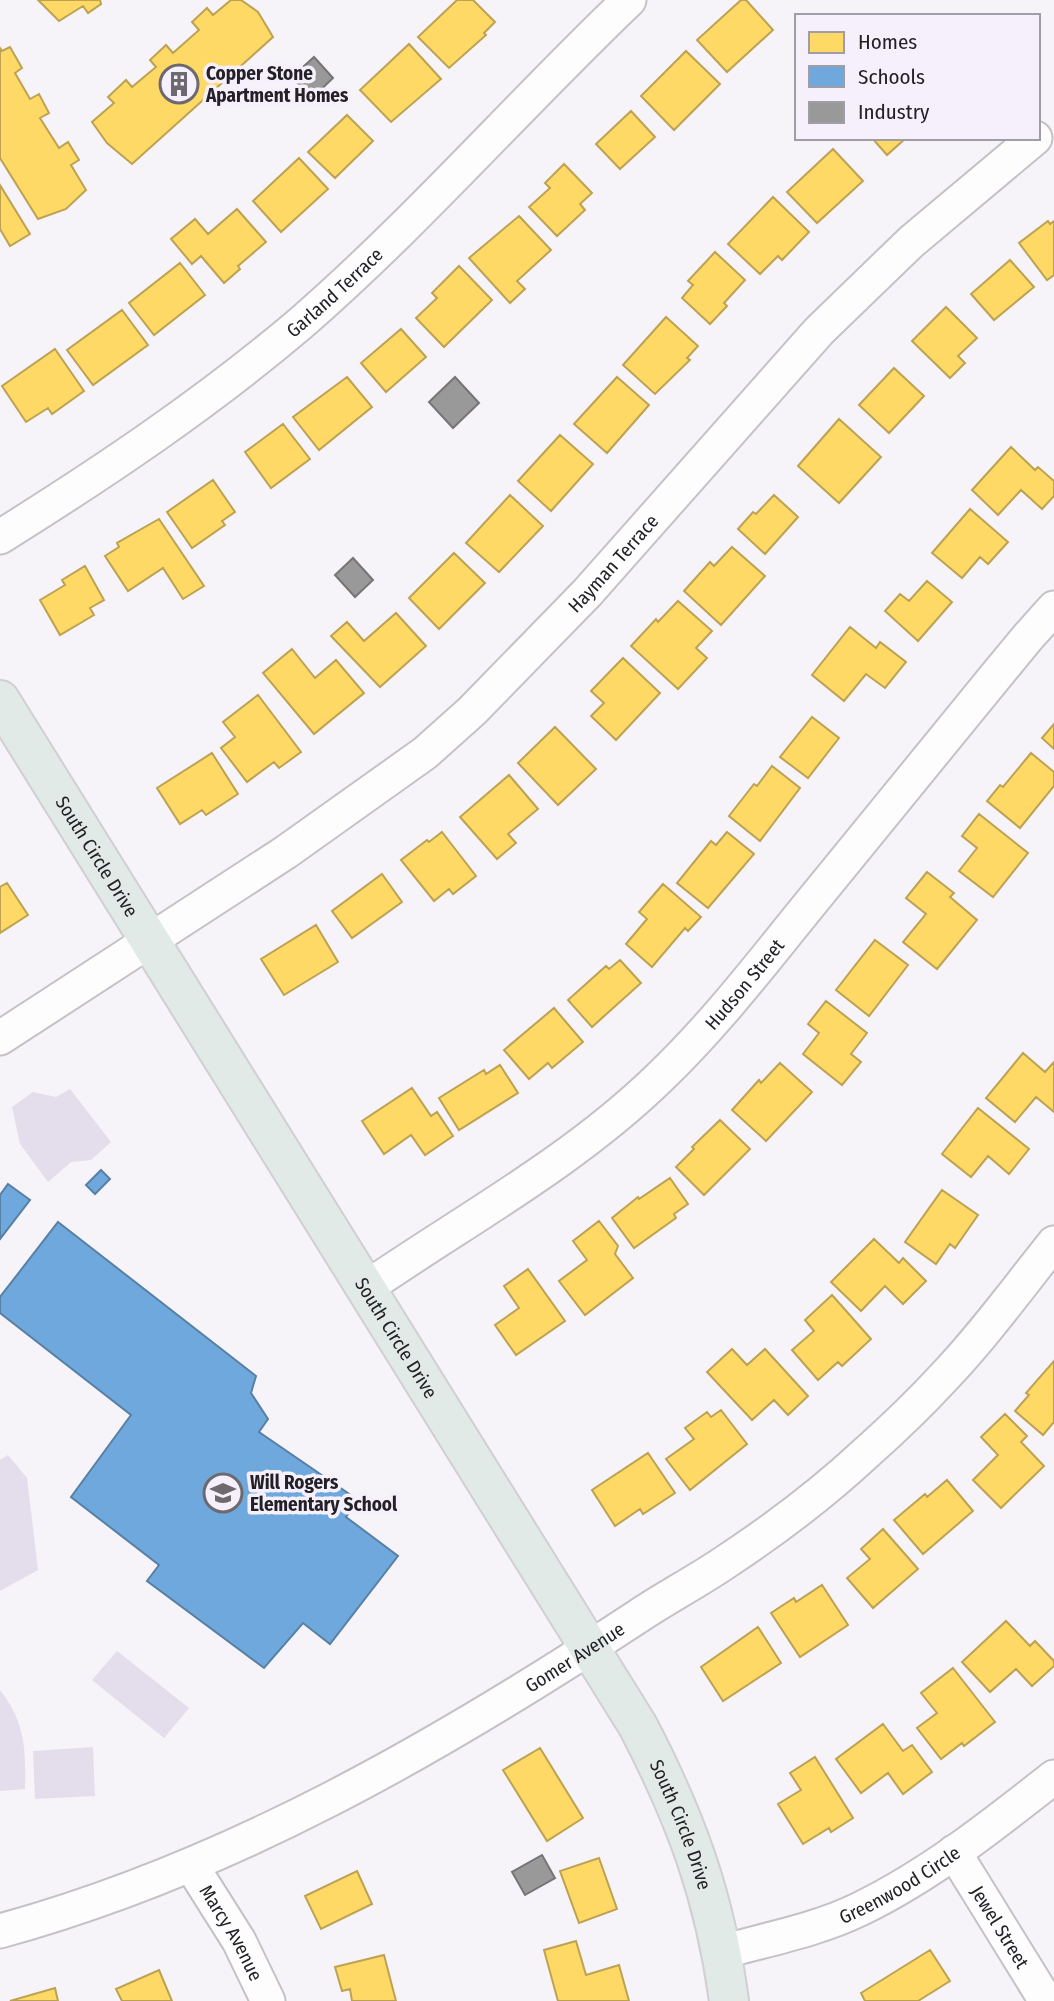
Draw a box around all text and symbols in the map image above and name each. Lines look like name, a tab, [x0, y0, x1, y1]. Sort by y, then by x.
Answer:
legend	[795, 14, 1040, 140]
text: Homes	[858, 29, 917, 55]
place label: Copper Stone Apartment Homes	[205, 62, 349, 107]
building icon: Copper Stone Apartment Homes	[158, 63, 200, 105]
text: Schools	[858, 64, 925, 90]
text: Industry	[858, 99, 930, 125]
street label: Garland Terrace	[282, 243, 387, 342]
street label: Hayman Terrace	[563, 510, 663, 617]
street label: South Circle Drive	[51, 792, 143, 921]
street label: Hudson Street	[700, 933, 789, 1034]
street label: South Circle Drive	[350, 1273, 443, 1402]
place label: Will Rogers Elementary School	[250, 1471, 398, 1516]
school or university icon: Will Rogers Elementary School	[202, 1472, 244, 1514]
street label: Gomer Avenue	[521, 1617, 629, 1697]
street label: South Circle Drive	[645, 1756, 717, 1892]
street label: Greenwood Circle	[836, 1841, 964, 1928]
street label: Marcy Avenue	[195, 1880, 268, 1984]
street label: Jewel Street	[966, 1881, 1035, 1973]

